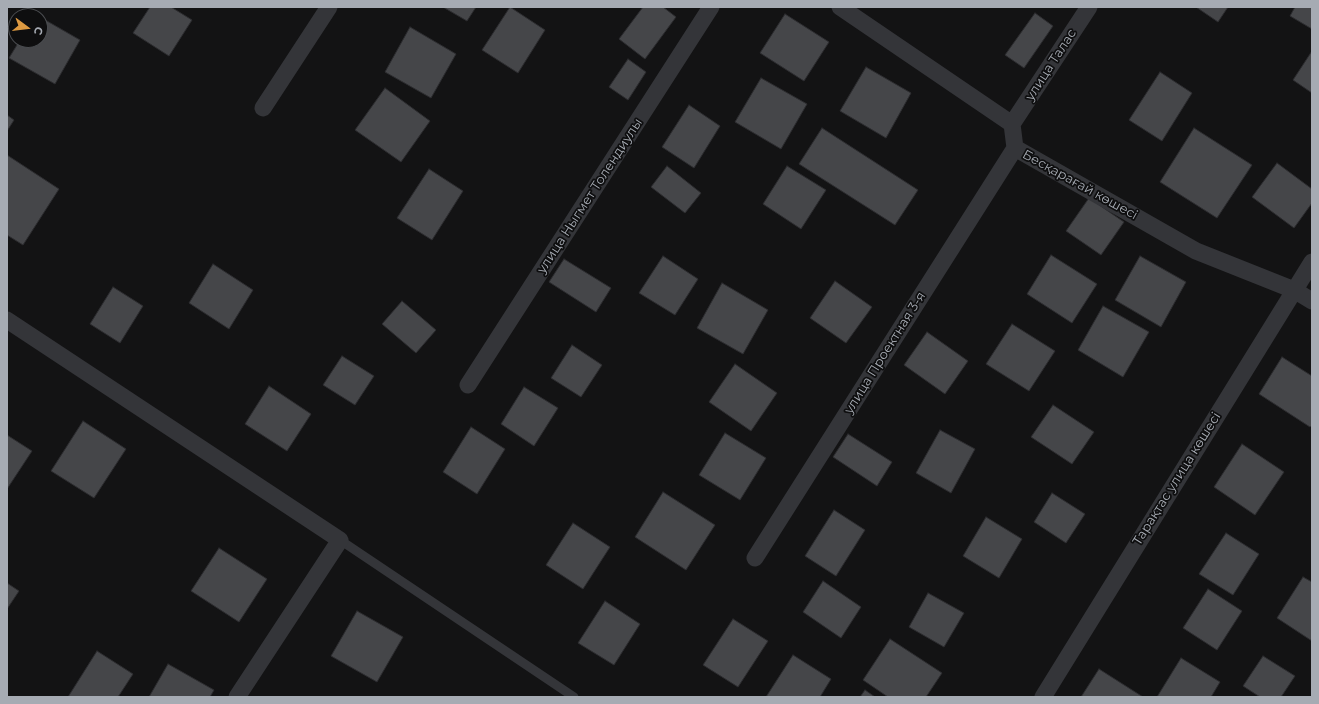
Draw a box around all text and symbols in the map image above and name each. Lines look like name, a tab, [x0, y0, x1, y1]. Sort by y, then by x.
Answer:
north arrow	[8, 8, 48, 48]
text: С	[31, 25, 46, 37]
street label: улица Талас	[1022, 26, 1080, 104]
street label: улица Ныгмет Толендиулы	[534, 116, 646, 276]
street label: Бесқарағай көшесі	[1020, 147, 1140, 223]
street label: улица Проектная 3-я	[841, 289, 929, 417]
street label: Тарақтас улица көшесі	[1130, 410, 1224, 548]

